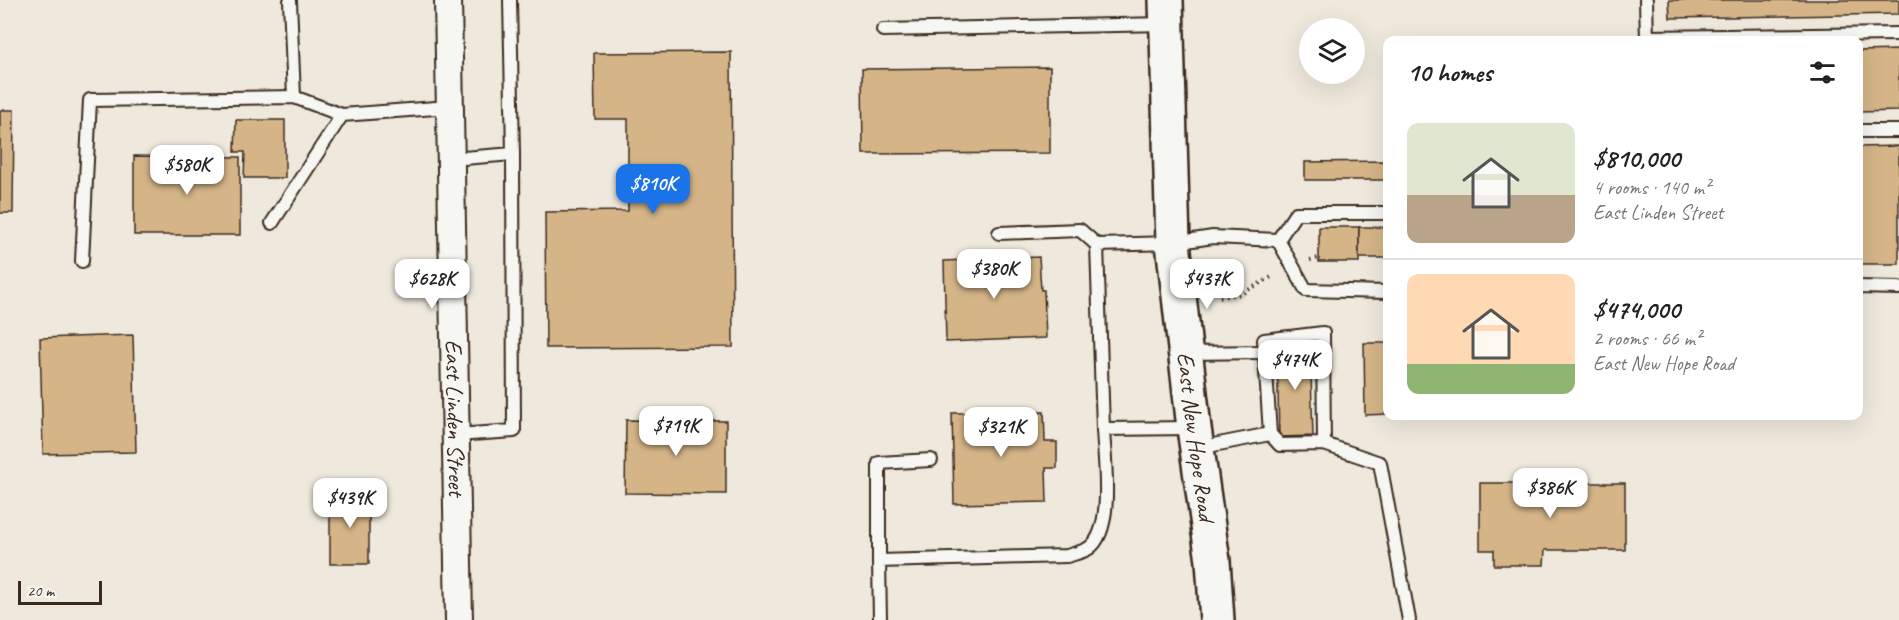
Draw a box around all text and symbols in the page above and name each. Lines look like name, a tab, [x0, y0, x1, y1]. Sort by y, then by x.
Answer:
map controls	[1299, 18, 1365, 84]
button: layers	[1299, 18, 1365, 84]
text: 10 homes	[1407, 56, 1492, 89]
icon: filters	[1806, 56, 1839, 89]
text: $810,000	[1593, 142, 1680, 175]
pin: $580K	[145, 145, 229, 196]
icon: home	[1455, 147, 1527, 219]
text: $580K	[164, 152, 210, 177]
pin: $810K	[611, 164, 695, 215]
text: $810K	[630, 171, 676, 196]
text: 4 rooms · 140 m²	[1593, 175, 1710, 200]
text: East Linden Street	[1593, 200, 1723, 225]
pin: $380K	[952, 249, 1036, 300]
text: $380K	[971, 256, 1017, 281]
pin: $628K	[390, 259, 474, 310]
pin: $437K	[1165, 259, 1249, 310]
text: $628K	[409, 266, 455, 291]
text: $437K	[1184, 266, 1230, 291]
text: $474,000	[1593, 293, 1680, 326]
icon: home	[1455, 298, 1527, 370]
text: 2 rooms · 66 m²	[1593, 326, 1701, 351]
street label: East Linden Street	[439, 339, 472, 498]
pin: $474K	[1253, 340, 1337, 391]
text: $474K	[1272, 347, 1318, 372]
street label: East New Hope Road	[1171, 351, 1223, 526]
text: East New Hope Road	[1593, 351, 1734, 376]
pin: $719K	[634, 406, 718, 457]
pin: $321K	[959, 407, 1043, 458]
text: $719K	[653, 413, 699, 438]
text: $321K	[978, 414, 1024, 439]
pin: $386K	[1508, 468, 1592, 519]
text: $386K	[1527, 475, 1573, 500]
pin: $439K	[308, 478, 392, 529]
text: $439K	[327, 485, 373, 510]
scale bar	[18, 578, 102, 606]
text: 20 m	[27, 581, 54, 601]

